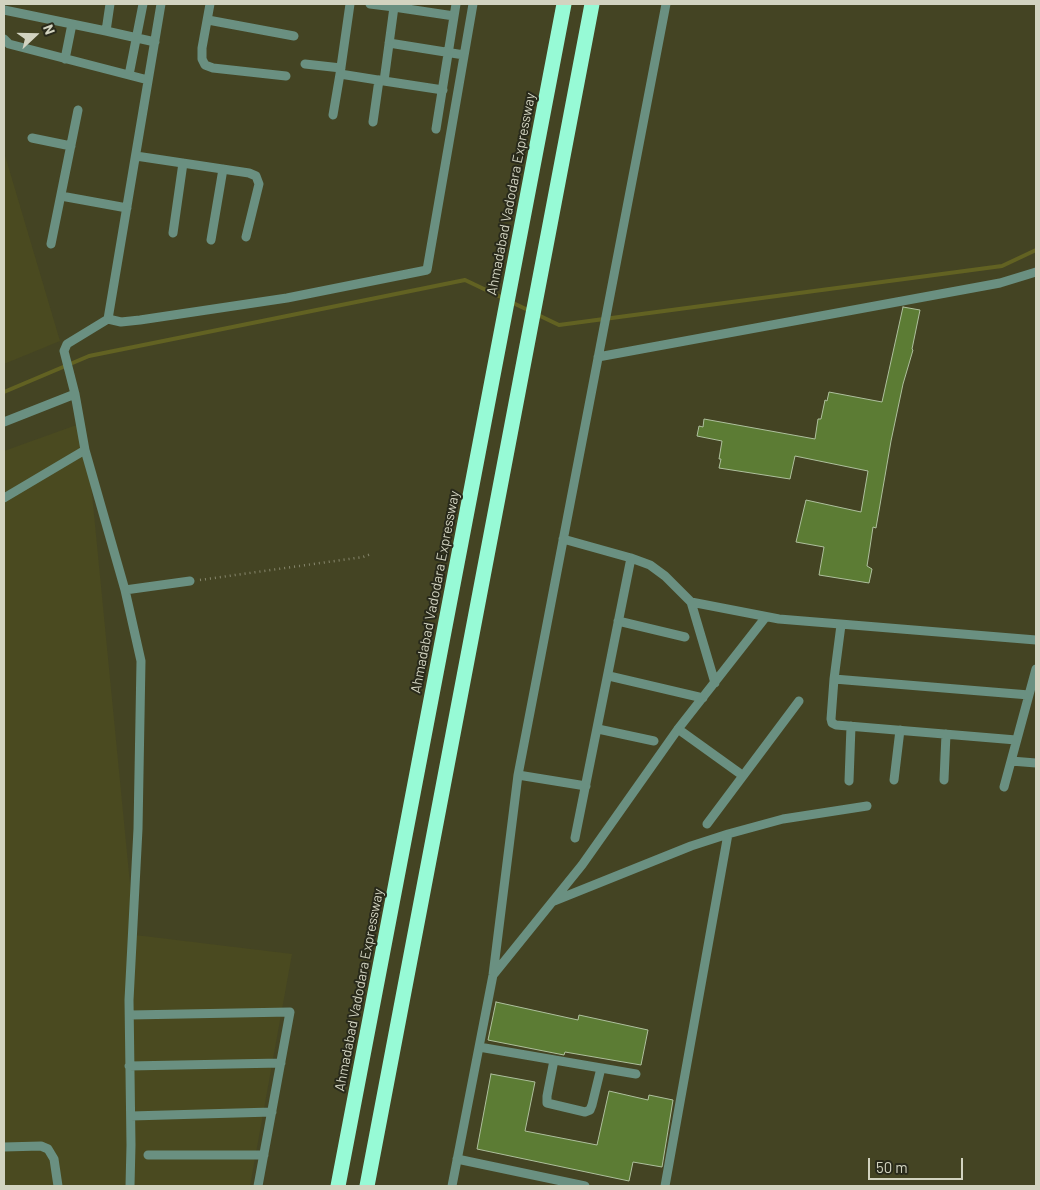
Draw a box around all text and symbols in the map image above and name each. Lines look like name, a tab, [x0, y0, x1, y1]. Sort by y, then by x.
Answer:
north arrow	[10, 10, 60, 60]
text: N	[40, 22, 59, 37]
street label: Ahmadabad Vadodara Expressway	[483, 91, 539, 297]
street label: Ahmadabad Vadodara Expressway	[407, 489, 463, 695]
street label: Ahmadabad Vadodara Expressway	[331, 887, 387, 1093]
scale bar	[870, 1148, 965, 1180]
text: 50 m	[876, 1158, 908, 1176]

